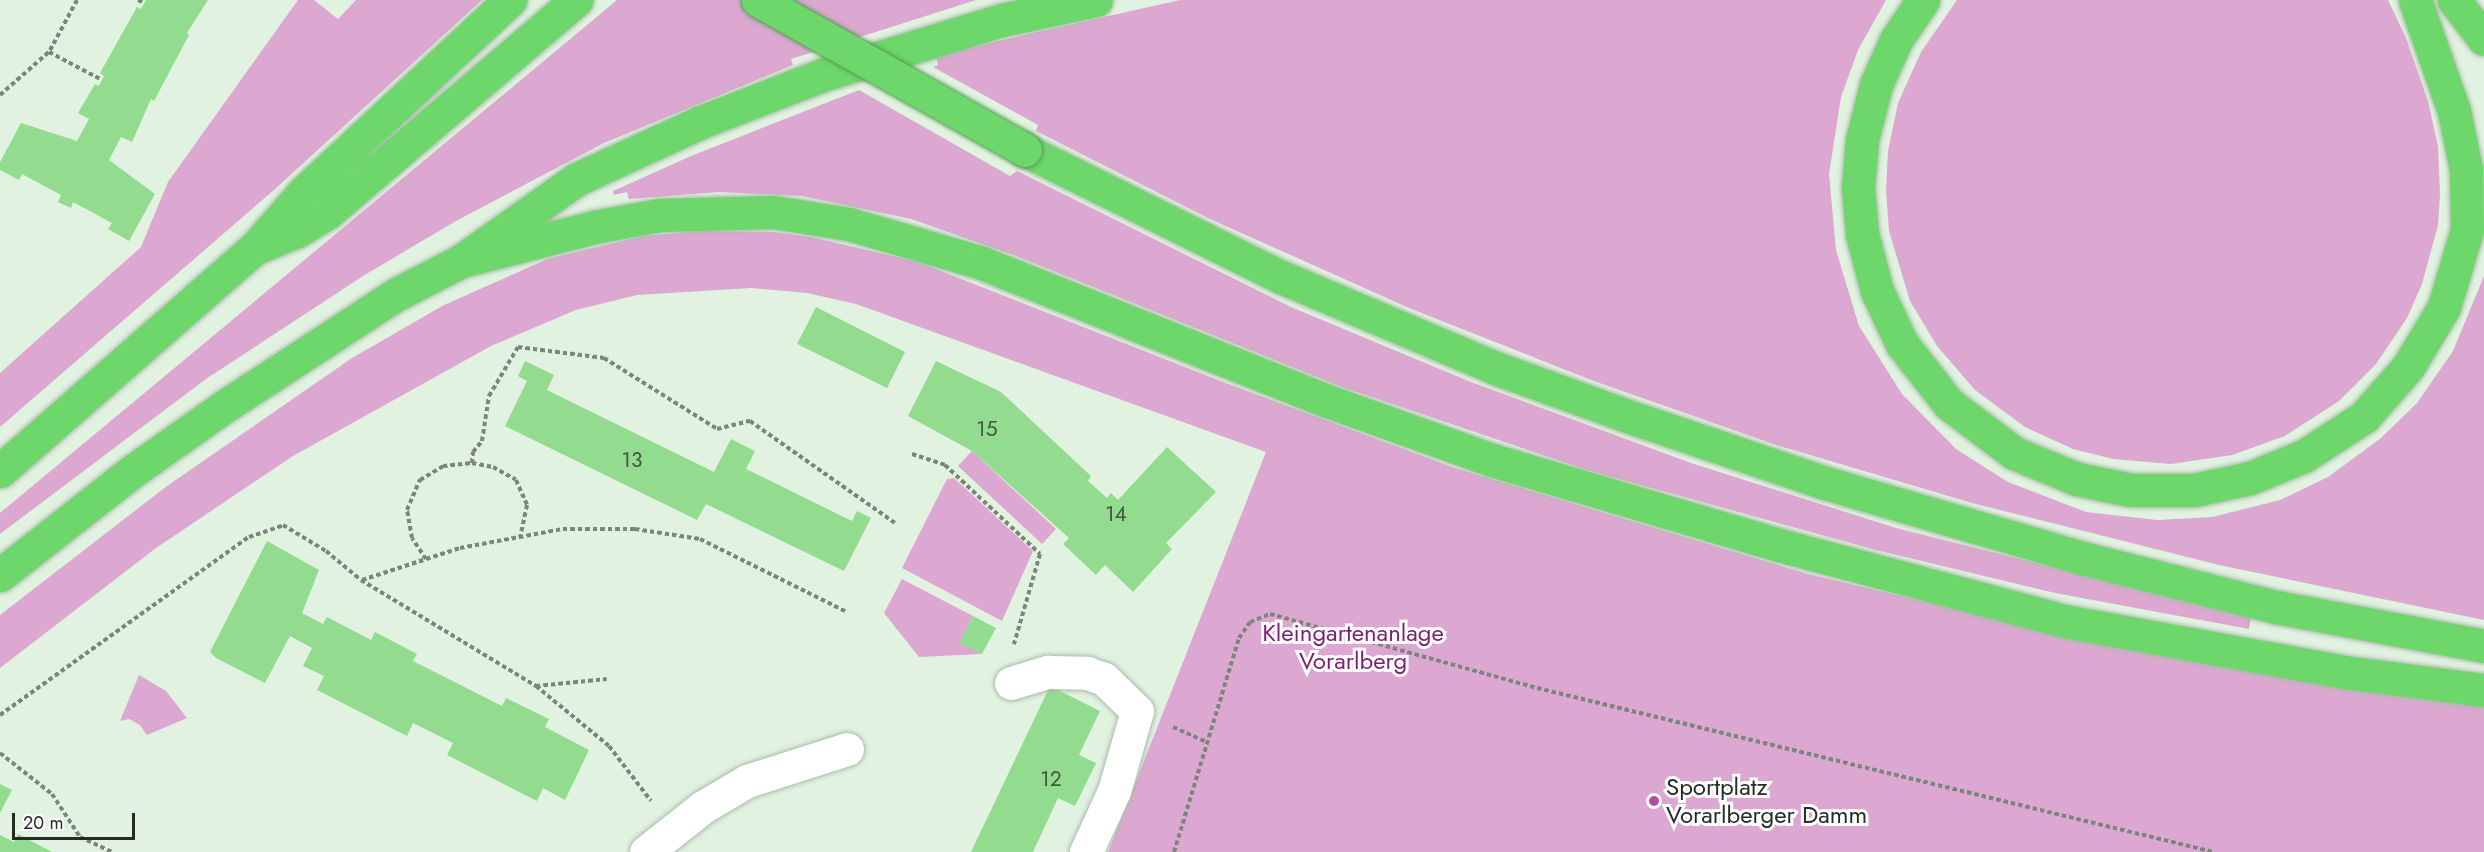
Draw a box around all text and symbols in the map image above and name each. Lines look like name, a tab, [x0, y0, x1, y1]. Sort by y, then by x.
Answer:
house number: 15	[976, 416, 998, 442]
house number: 13	[622, 447, 642, 473]
house number: 14	[1105, 501, 1127, 527]
park label: Kleingartenanlage Vorarlberg	[1262, 619, 1444, 675]
house number: 12	[1040, 766, 1062, 792]
place label: Sportplatz Vorarlberger Damm	[1666, 773, 1867, 829]
marker: Sportplatz Vorarlberger Damm	[1647, 794, 1661, 808]
scale bar	[15, 801, 138, 839]
text: 20 m	[23, 810, 63, 836]

